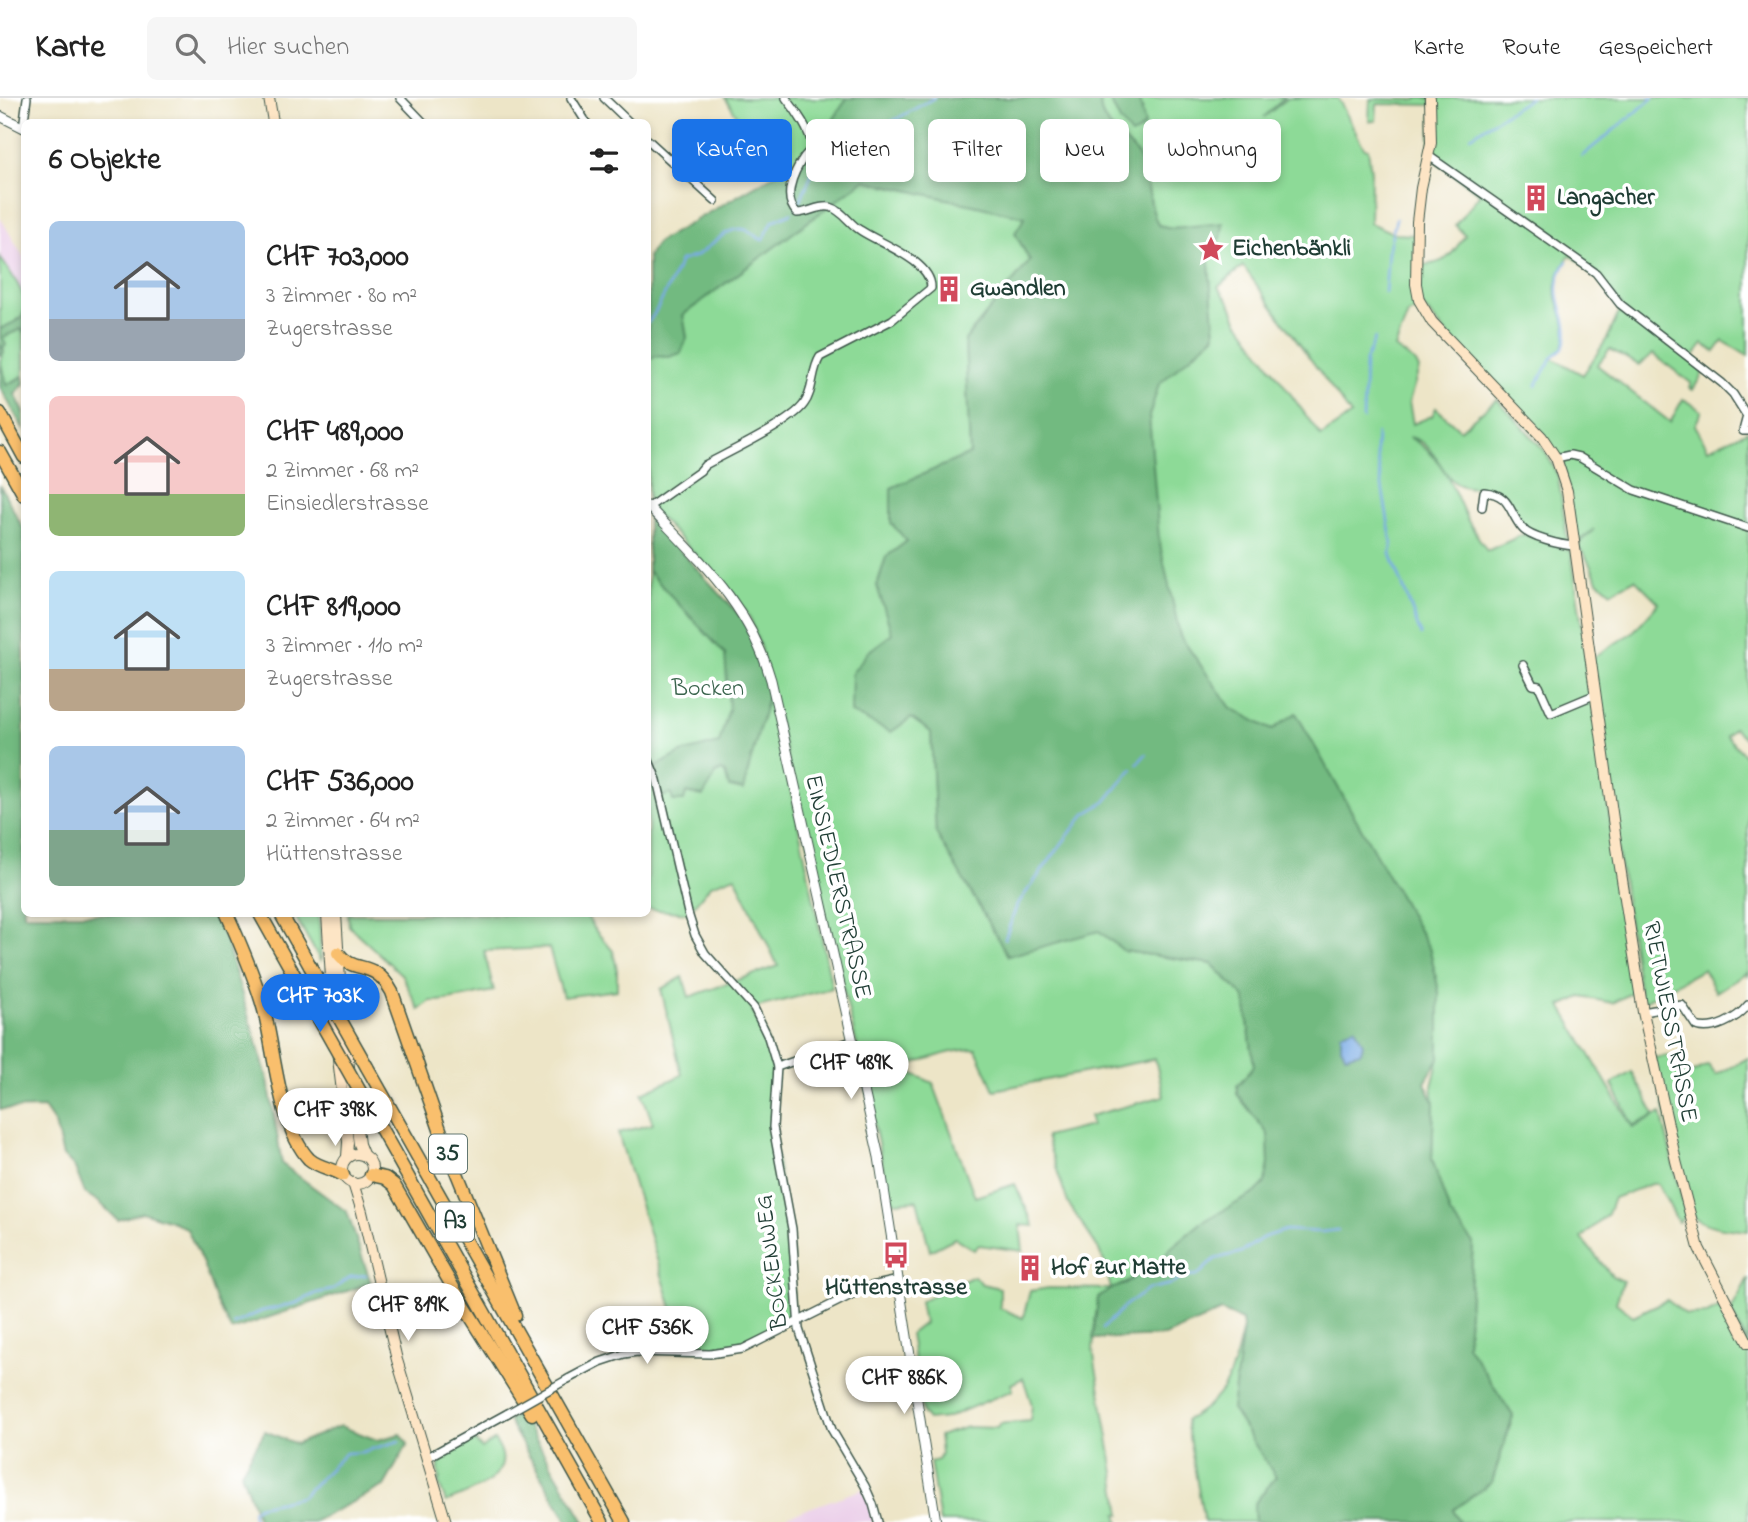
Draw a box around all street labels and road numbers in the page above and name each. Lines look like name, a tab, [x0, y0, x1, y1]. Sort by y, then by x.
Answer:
street label: EINSIEDLERSTRASSE	[794, 772, 880, 1002]
street label: RIETWIESSTRASSE	[1632, 919, 1706, 1125]
road number: 35	[429, 1134, 467, 1174]
street label: BOCKENWEG	[747, 1193, 799, 1332]
road number: A3	[436, 1203, 474, 1242]

